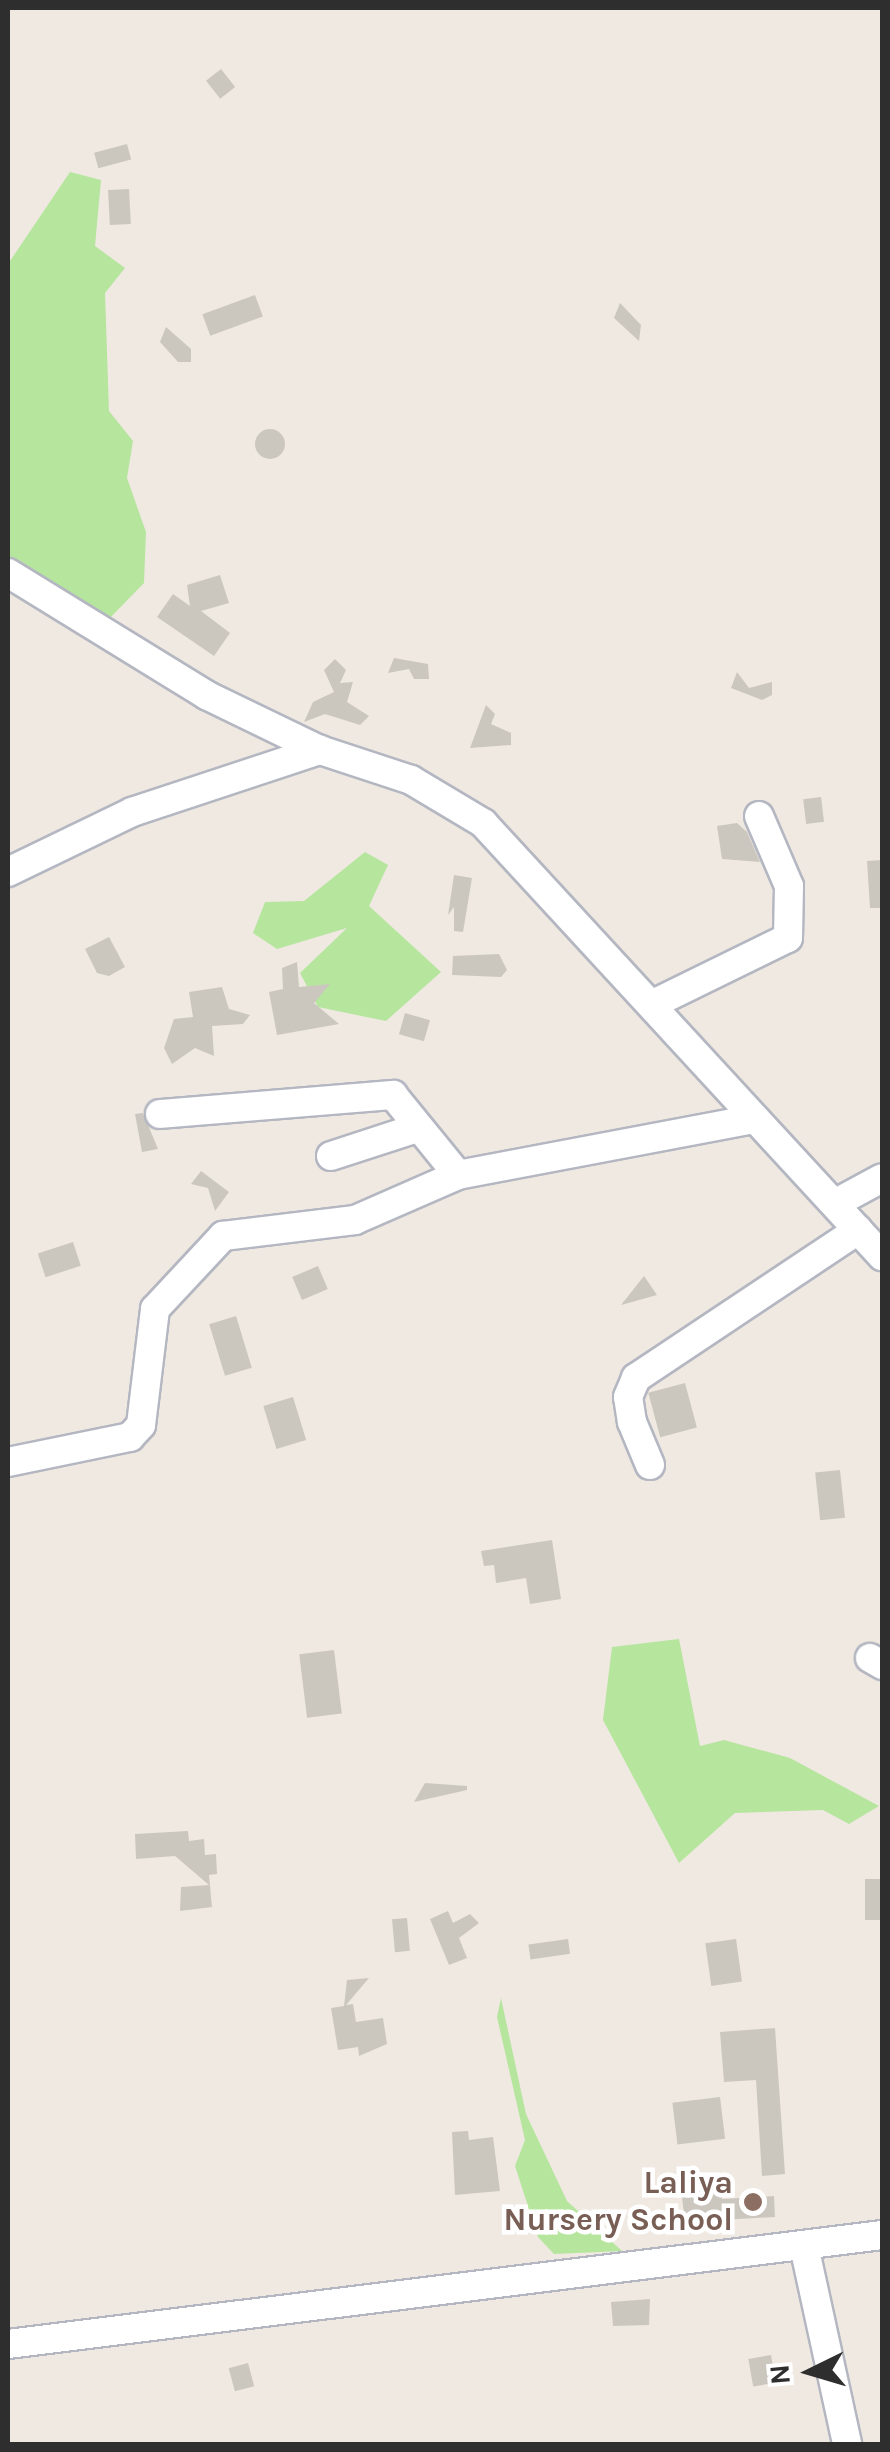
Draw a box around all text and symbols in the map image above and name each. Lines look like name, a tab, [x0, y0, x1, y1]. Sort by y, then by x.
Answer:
place label: Laliya Nursery School	[504, 2165, 733, 2240]
marker: Laliya Nursery School	[742, 2191, 764, 2213]
north arrow	[760, 2322, 860, 2422]
text: N	[762, 2363, 797, 2386]

